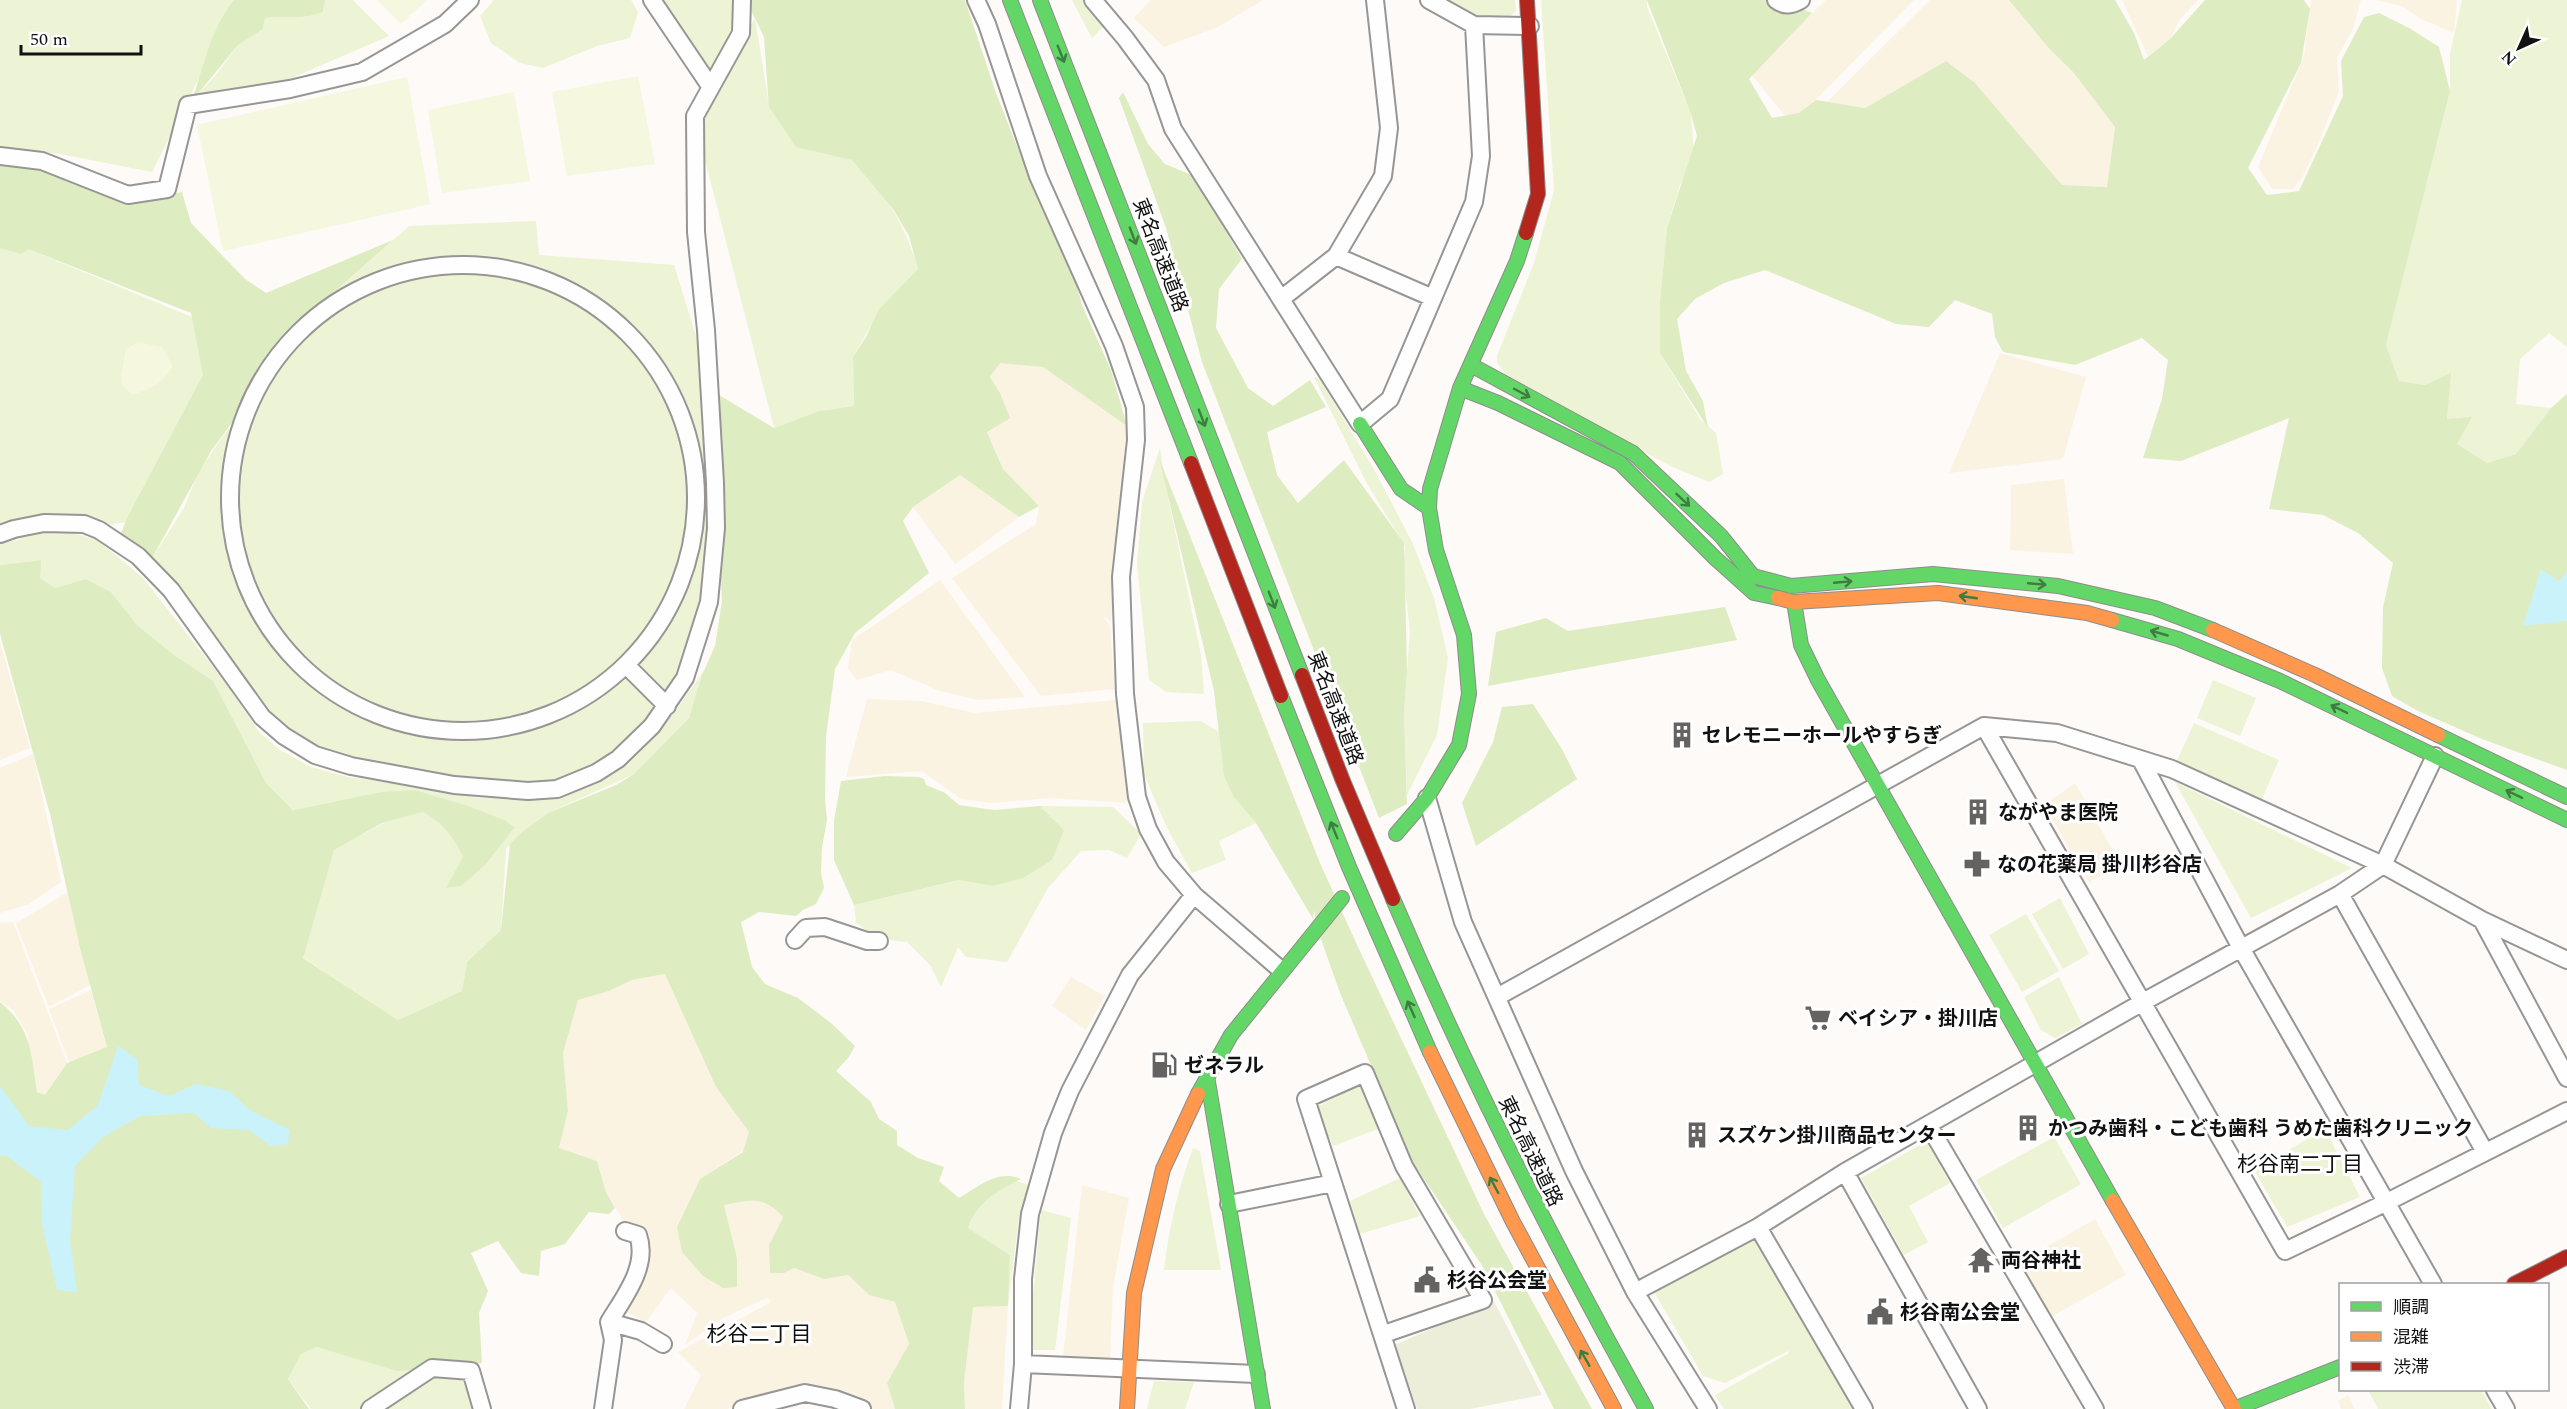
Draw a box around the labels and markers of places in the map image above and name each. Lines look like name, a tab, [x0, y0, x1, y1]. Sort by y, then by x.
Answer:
building icon: セレモニーホールやすらぎ	[1667, 720, 1697, 750]
place label: セレモニーホールやすらぎ	[1702, 721, 1942, 751]
building icon: ながやま医院	[1963, 797, 1993, 827]
place label: ながやま医院	[1998, 798, 2118, 828]
pharmacy icon: なの花薬局 掛川杉谷店	[1962, 849, 1992, 879]
place label: なの花薬局 掛川杉谷店	[1997, 850, 2202, 880]
supermarket icon: ベイシア・掛川店	[1803, 1003, 1833, 1033]
place label: ベイシア・掛川店	[1838, 1004, 1998, 1034]
fuel station icon: ゼネラル	[1149, 1050, 1179, 1080]
place label: ゼネラル	[1184, 1051, 1264, 1081]
building icon: かつみ歯科・こども歯科 うめた歯科クリニック	[2013, 1113, 2043, 1143]
place label: かつみ歯科・こども歯科 うめた歯科クリニック	[2048, 1114, 2473, 1144]
building icon: スズケン掛川商品センター	[1682, 1120, 1712, 1150]
place label: スズケン掛川商品センター	[1717, 1121, 1956, 1151]
temple icon: 両谷神社	[1966, 1245, 1996, 1275]
place label: 両谷神社	[2001, 1246, 2081, 1276]
public building icon: 杉谷公会堂	[1412, 1265, 1442, 1295]
place label: 杉谷公会堂	[1447, 1266, 1547, 1296]
public building icon: 杉谷南公会堂	[1865, 1297, 1895, 1327]
place label: 杉谷南公会堂	[1900, 1298, 2020, 1328]

